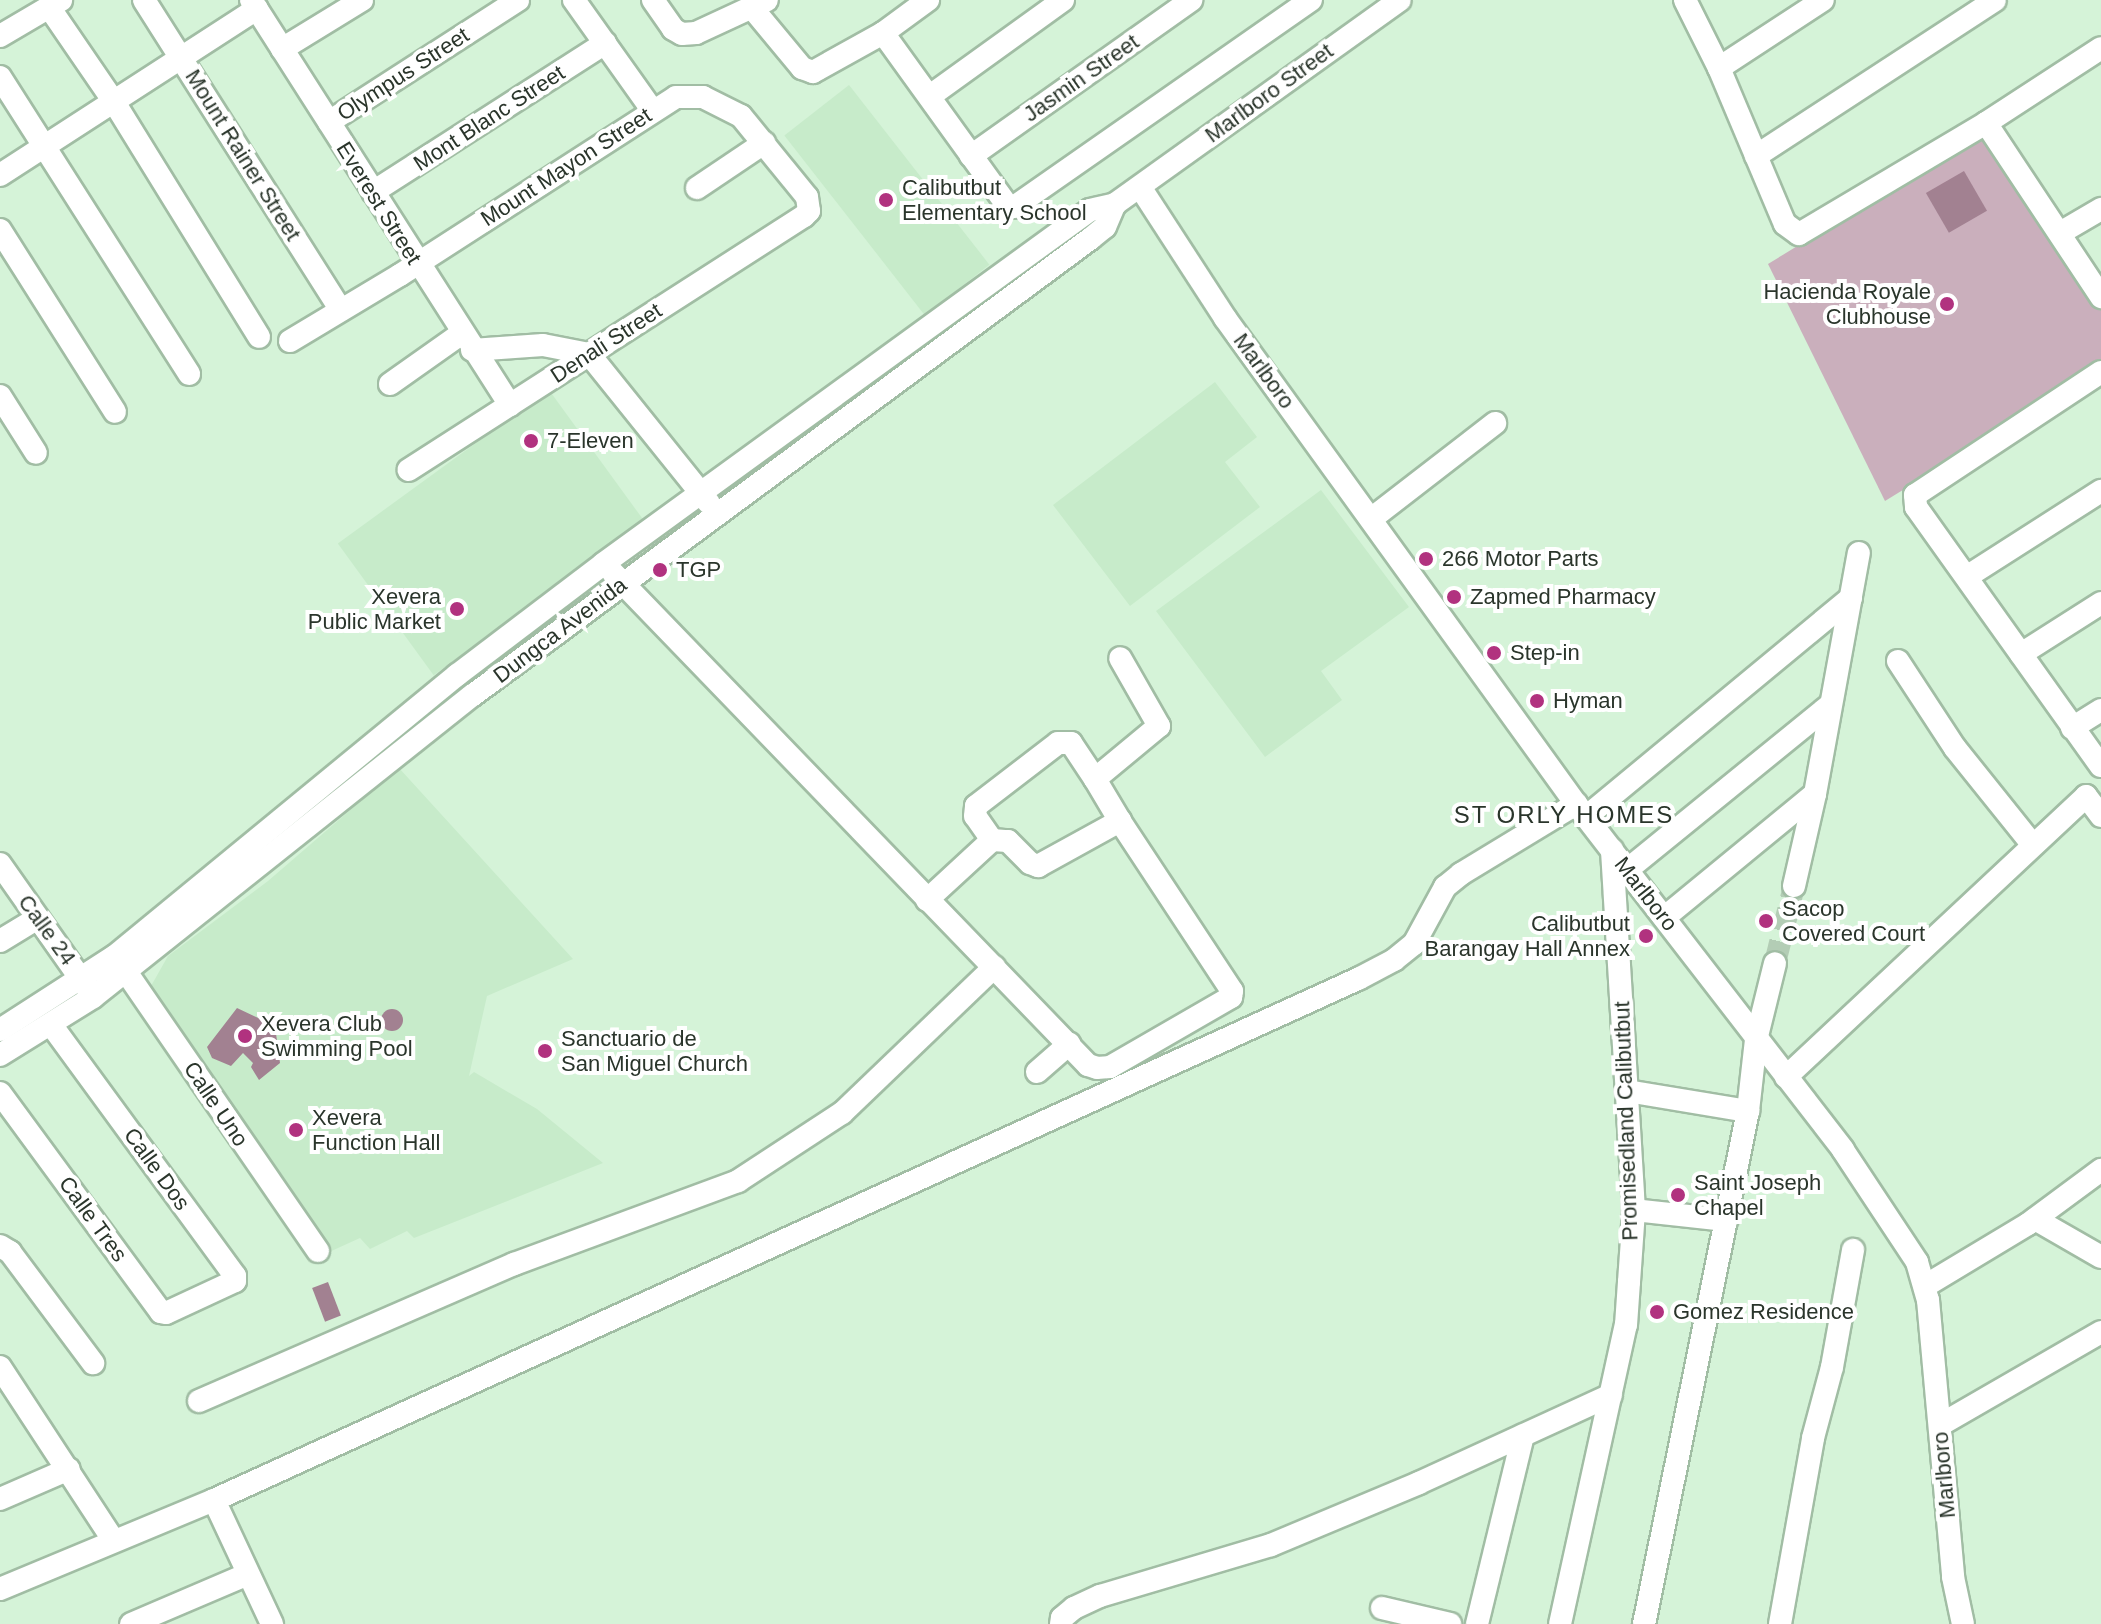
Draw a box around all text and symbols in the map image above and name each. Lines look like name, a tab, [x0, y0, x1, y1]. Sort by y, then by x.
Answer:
street label: Olympus Street	[332, 22, 474, 126]
street label: Jasmin Street	[1018, 29, 1144, 127]
street label: Marlboro Street	[1200, 38, 1338, 148]
street label: Mont Blanc Street	[408, 59, 570, 177]
street label: Mount Rainer Street	[180, 65, 306, 245]
street label: Mount Mayon Street	[476, 102, 656, 232]
street label: Everest Street	[331, 137, 427, 269]
place label: Calibutbut Elementary School	[902, 174, 1087, 226]
marker: Calibutbut Elementary School	[877, 191, 895, 209]
place label: Hacienda Royale Clubhouse	[1763, 278, 1931, 330]
marker: Hacienda Royale Clubhouse	[1938, 295, 1956, 313]
street label: Denali Street	[545, 297, 667, 389]
street label: Marlboro	[1228, 328, 1300, 414]
place label: 7-Eleven	[547, 428, 634, 454]
marker: 7-Eleven	[522, 432, 540, 450]
place label: 266 Motor Parts	[1442, 546, 1599, 572]
marker: 266 Motor Parts	[1417, 550, 1435, 568]
place label: TGP	[676, 557, 721, 583]
marker: TGP	[651, 561, 669, 579]
street label: Dungca Avenida	[488, 571, 632, 689]
place label: Xevera Public Market	[308, 583, 441, 634]
place label: Zapmed Pharmacy	[1470, 584, 1656, 610]
marker: Zapmed Pharmacy	[1445, 588, 1463, 606]
marker: Xevera Public Market	[448, 600, 466, 618]
place label: Step-in	[1510, 640, 1580, 666]
marker: Step-in	[1485, 644, 1503, 662]
place label: Hyman	[1553, 688, 1623, 714]
marker: Hyman	[1528, 692, 1546, 710]
district label: ST ORLY HOMES	[1453, 801, 1675, 829]
street label: Marlboro	[1609, 852, 1683, 936]
street label: Calle 24	[13, 890, 81, 970]
place label: Sacop Covered Court	[1782, 895, 1925, 946]
place label: Calibutbut Barangay Hall Annex	[1423, 910, 1630, 962]
marker: Sacop Covered Court	[1757, 912, 1775, 930]
marker: Calibutbut Barangay Hall Annex	[1637, 927, 1655, 945]
street label: Promisedland Calibutbut	[1609, 1001, 1643, 1241]
place label: Xevera Club Swimming Pool	[261, 1010, 413, 1062]
place label: Sanctuario de San Miguel Church	[561, 1025, 748, 1076]
marker: Xevera Club Swimming Pool	[236, 1027, 254, 1045]
marker: Sanctuario de San Miguel Church	[536, 1042, 554, 1060]
street label: Calle Uno	[178, 1057, 254, 1151]
place label: Xevera Function Hall	[312, 1104, 440, 1156]
marker: Xevera Function Hall	[287, 1121, 305, 1139]
street label: Calle Dos	[118, 1123, 196, 1215]
place label: Saint Joseph Chapel	[1694, 1169, 1821, 1220]
street label: Calle Tres	[53, 1171, 133, 1267]
marker: Saint Joseph Chapel	[1669, 1186, 1687, 1204]
place label: Gomez Residence	[1673, 1299, 1854, 1325]
marker: Gomez Residence	[1648, 1303, 1666, 1321]
street label: Marlboro	[1927, 1431, 1961, 1519]

